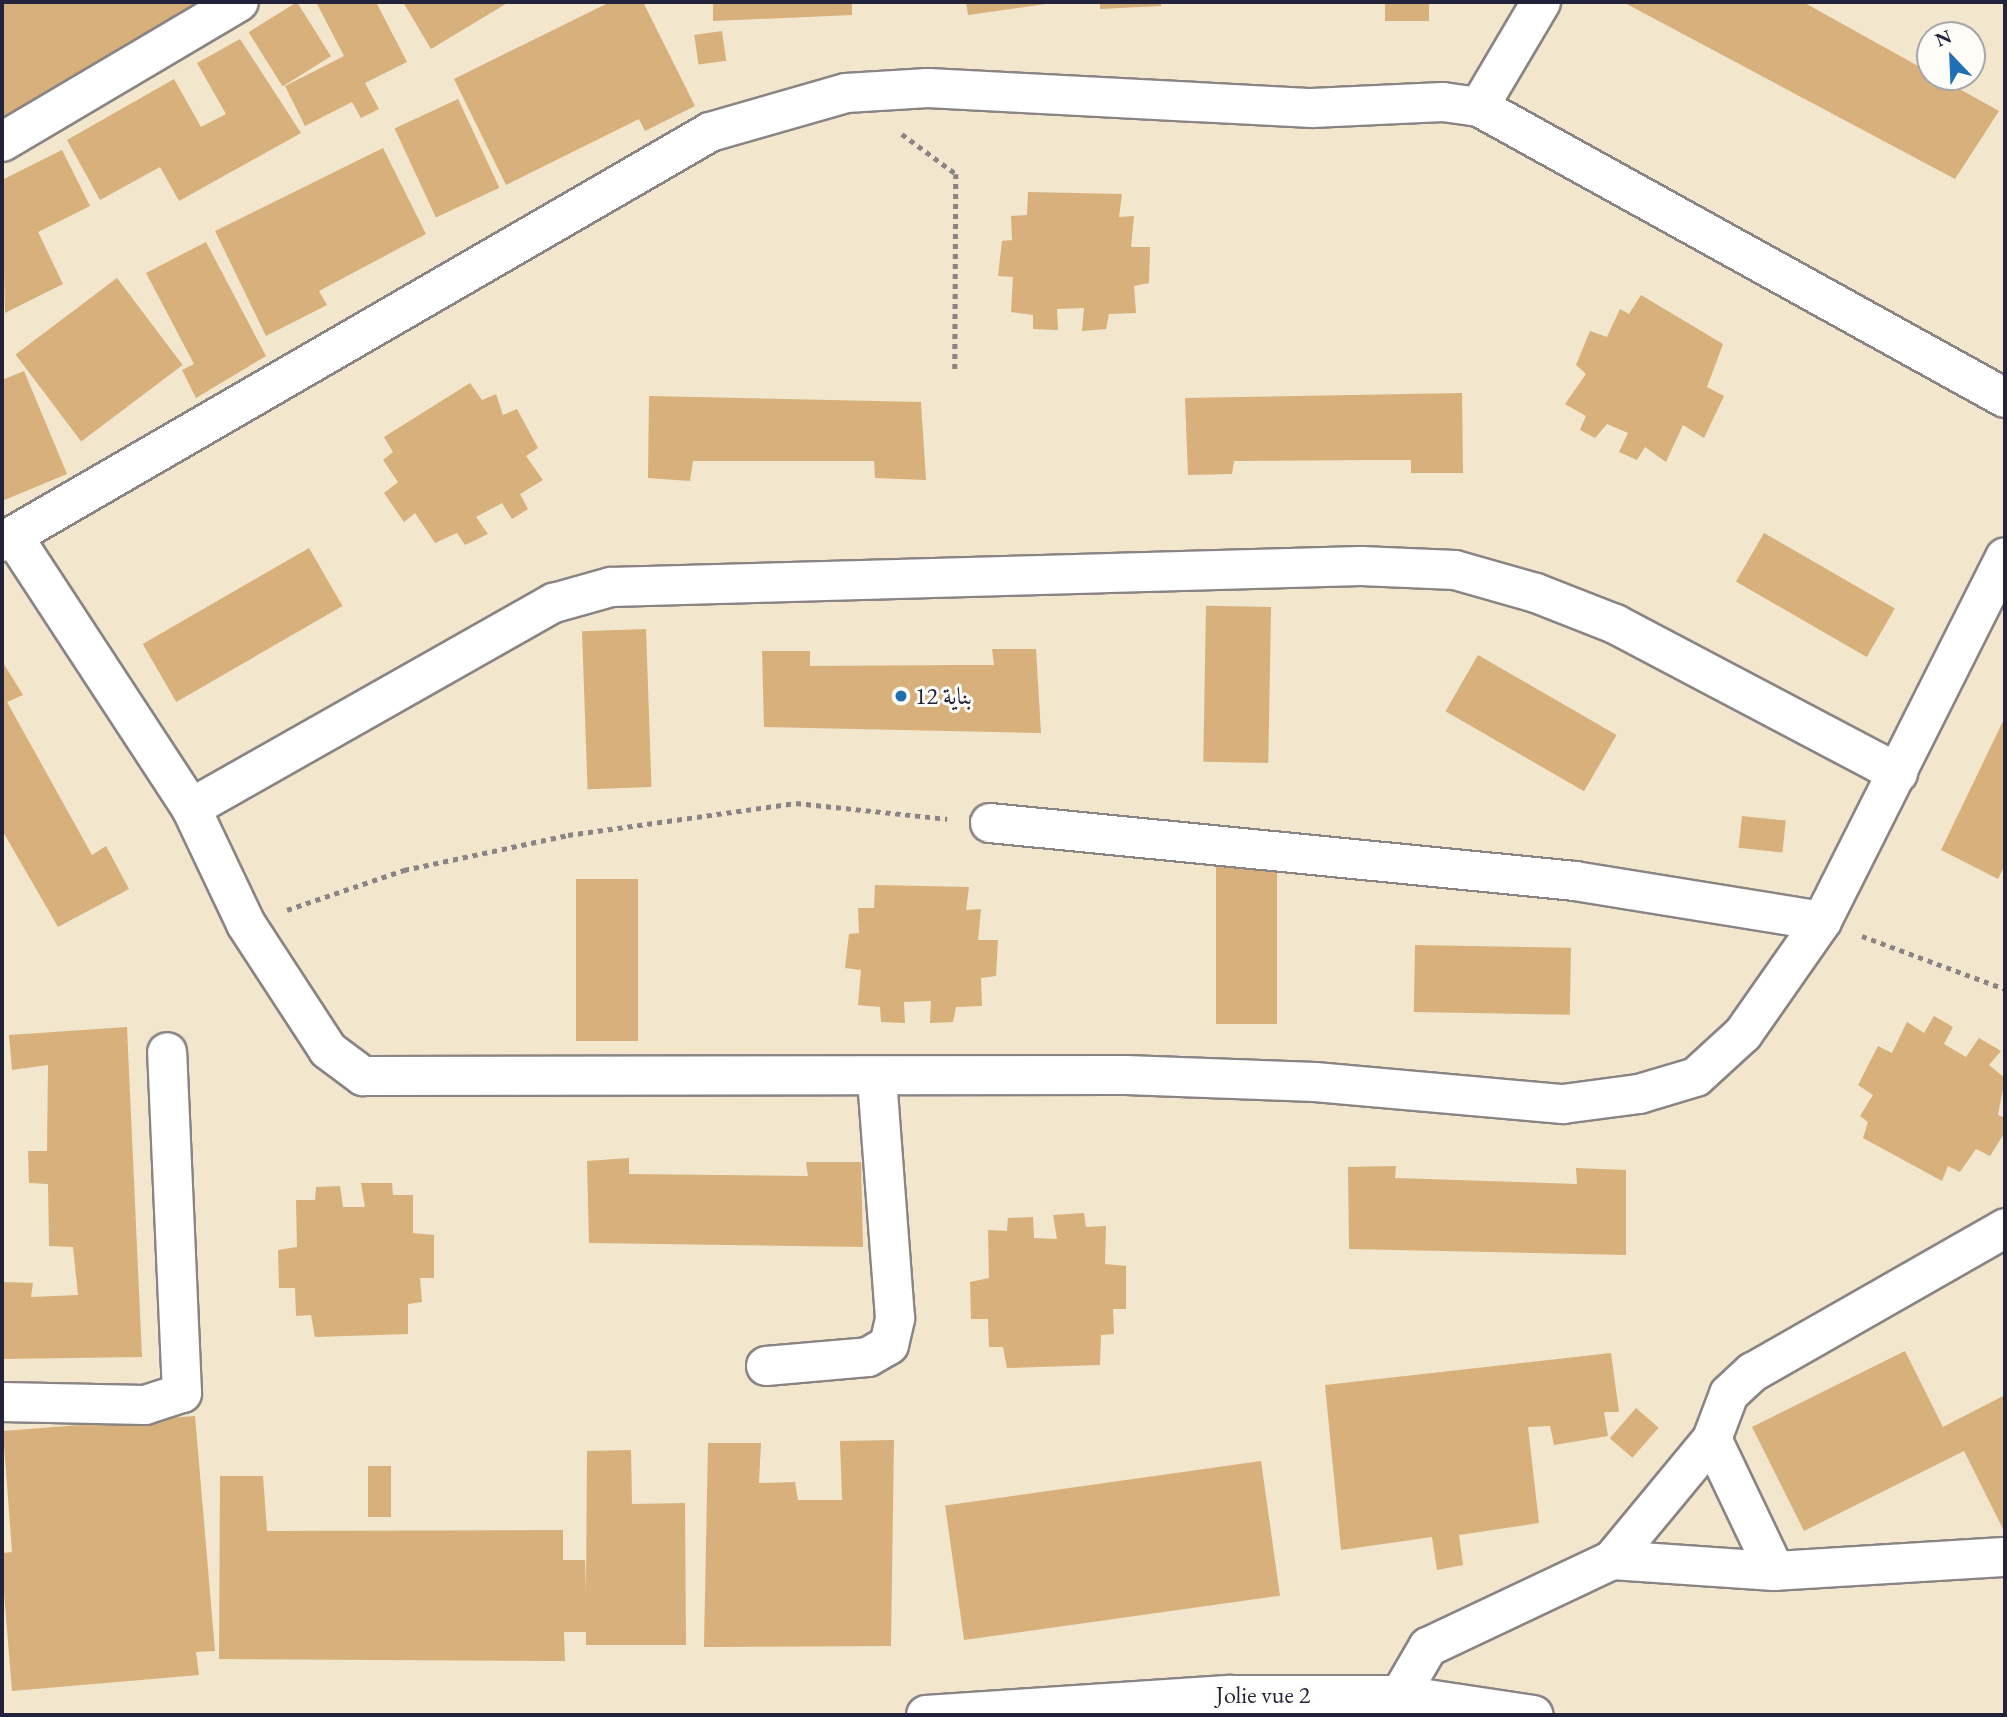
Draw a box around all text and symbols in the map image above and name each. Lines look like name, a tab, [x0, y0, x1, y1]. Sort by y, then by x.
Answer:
north arrow	[1916, 21, 1986, 91]
text: N	[1931, 24, 1955, 53]
place label: بناية 12	[915, 682, 972, 710]
marker: بناية 12	[893, 688, 909, 704]
street label: Jolie vue 2	[1216, 1681, 1310, 1709]

